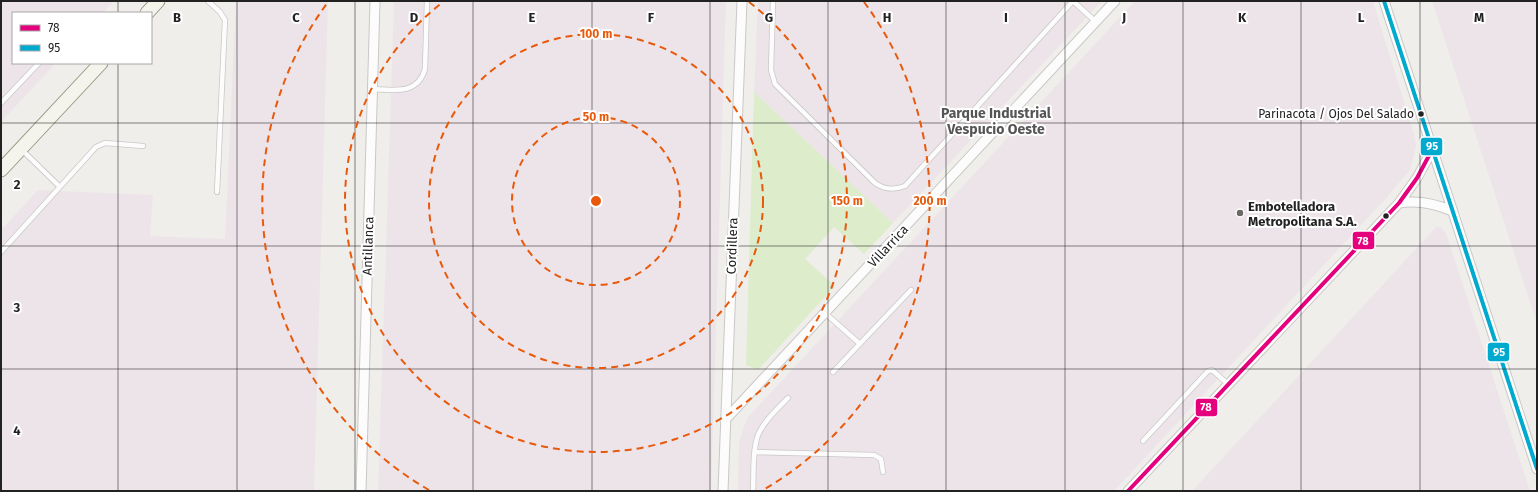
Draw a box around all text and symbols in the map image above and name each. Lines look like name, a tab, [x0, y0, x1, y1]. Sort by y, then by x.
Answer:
text: B	[173, 10, 181, 25]
text: C	[292, 10, 300, 25]
text: D	[410, 10, 419, 25]
text: E	[529, 10, 536, 25]
text: F	[648, 10, 655, 25]
text: G	[765, 10, 773, 25]
text: H	[883, 10, 891, 25]
text: I	[1004, 10, 1008, 25]
text: J	[1121, 10, 1126, 25]
text: K	[1238, 10, 1247, 25]
text: L	[1358, 10, 1365, 25]
text: M	[1474, 10, 1484, 25]
legend	[12, 12, 152, 64]
text: 78	[48, 21, 60, 35]
text: 100 m	[580, 27, 612, 41]
text: 95	[48, 41, 60, 55]
district label: Parque Industrial Vespucio Oeste	[941, 105, 1052, 138]
place label: Parinacota / Ojos Del Salado	[1258, 107, 1414, 121]
marker: Parinacota / Ojos Del Salado	[1416, 109, 1426, 119]
text: 50 m	[583, 110, 609, 124]
line badge: 95	[1420, 137, 1443, 156]
text: 95	[1426, 140, 1438, 153]
text: 2	[14, 177, 21, 192]
centre of rings	[589, 194, 603, 208]
text: 150 m	[831, 194, 863, 208]
text: 200 m	[913, 194, 947, 208]
place label: Embotelladora Metropolitana S.A.	[1248, 199, 1357, 229]
marker: Embotelladora Metropolitana S.A.	[1235, 208, 1245, 218]
unlabelled marker	[1381, 211, 1391, 221]
street label: Antillanca	[359, 216, 377, 276]
street label: Cordillera	[724, 217, 740, 275]
street label: Villarrica	[865, 222, 911, 270]
line badge: 78	[1352, 231, 1375, 250]
text: 78	[1357, 235, 1369, 248]
text: 3	[13, 300, 21, 315]
line badge: 95	[1487, 342, 1510, 362]
text: 95	[1493, 346, 1505, 359]
line badge: 78	[1195, 398, 1218, 417]
text: 78	[1200, 401, 1212, 414]
text: 4	[13, 423, 21, 438]

